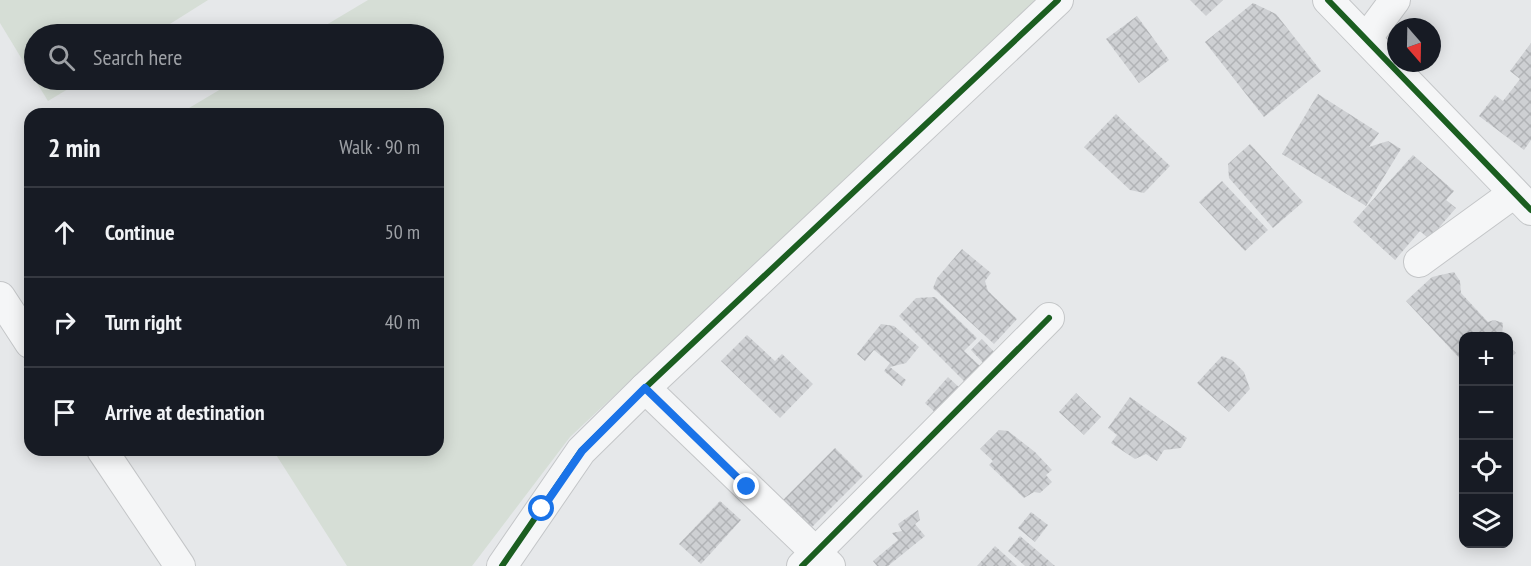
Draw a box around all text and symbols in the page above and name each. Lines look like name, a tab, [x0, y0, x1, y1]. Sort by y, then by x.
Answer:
north arrow	[1387, 18, 1441, 72]
search box	[24, 24, 444, 90]
icon: search	[45, 41, 78, 74]
text: Search here	[93, 43, 182, 71]
text: 2 min	[48, 131, 101, 164]
text: Walk · 90 m	[339, 134, 420, 160]
icon: ahead	[48, 216, 81, 249]
text: Continue	[105, 218, 175, 246]
text: 50 m	[385, 219, 420, 245]
icon: right	[48, 306, 81, 339]
text: Turn right	[105, 308, 182, 336]
text: 40 m	[385, 309, 420, 335]
map controls	[1459, 332, 1513, 548]
button: +	[1459, 332, 1513, 386]
button: −	[1459, 386, 1513, 440]
icon: arrive	[48, 396, 81, 429]
text: Arrive at destination	[105, 398, 265, 426]
button: locate	[1459, 440, 1513, 494]
route end	[733, 473, 759, 499]
button: layers	[1459, 494, 1513, 548]
route start	[528, 495, 554, 521]

